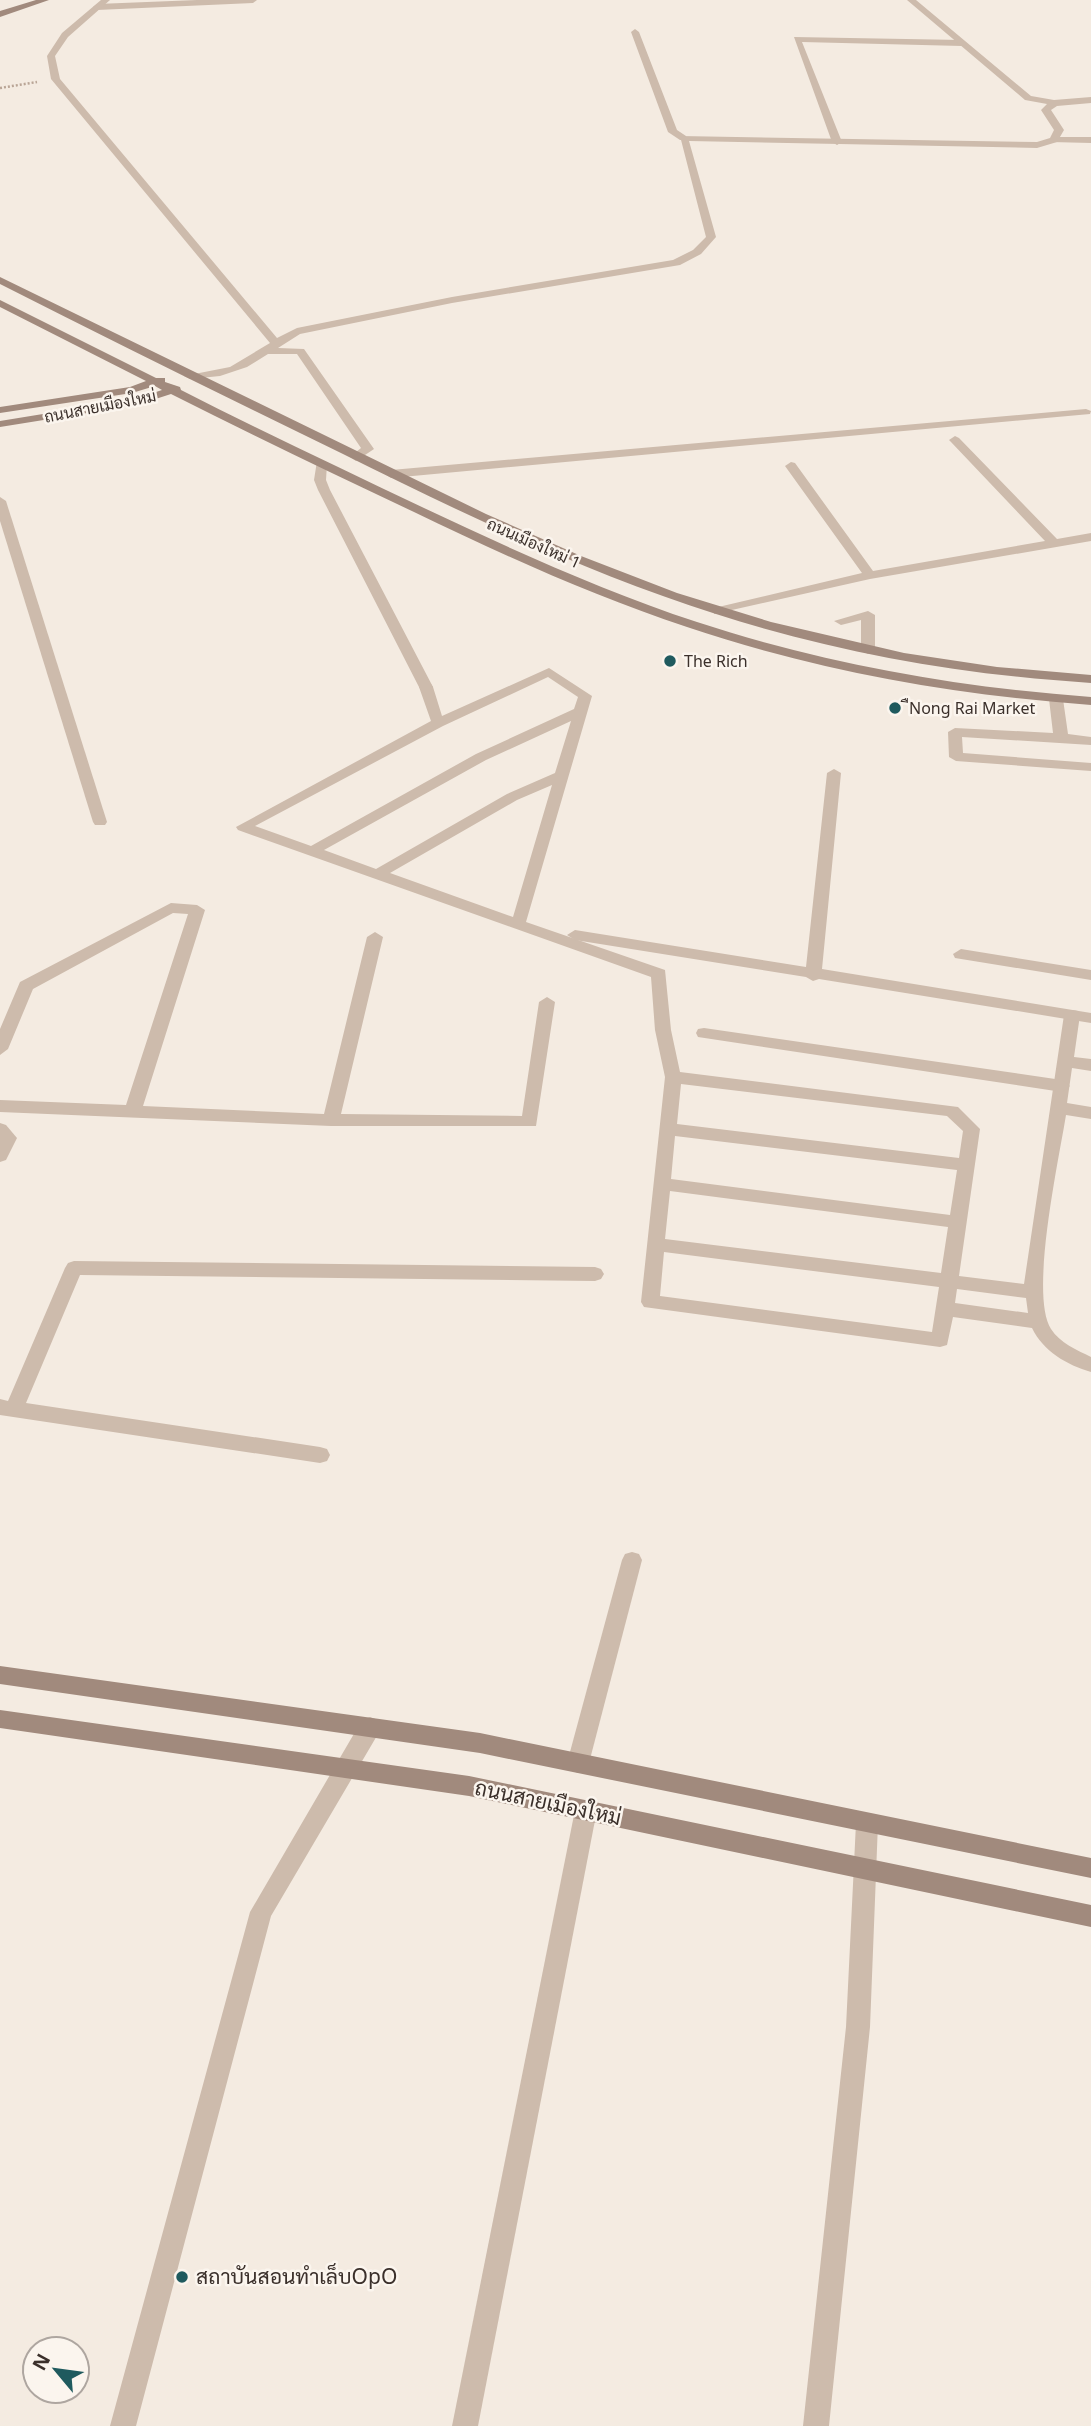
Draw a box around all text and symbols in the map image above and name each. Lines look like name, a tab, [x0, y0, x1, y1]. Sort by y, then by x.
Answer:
street label: ถนนสายเมืองใหม่	[42, 384, 158, 428]
street label: ถนนเมืองใหม่ 1	[484, 513, 584, 573]
place label: The Rich	[684, 650, 748, 672]
marker: The Rich	[662, 653, 678, 669]
place label: ืNong Rai Market	[900, 697, 1036, 719]
marker: ืNong Rai Market	[887, 700, 903, 716]
street label: ถนนสายเมืองใหม่	[473, 1773, 624, 1831]
place label: สถาบันสอนทำเล็บOpO	[196, 2262, 397, 2290]
marker: สถาบันสอนทำเล็บOpO	[174, 2269, 190, 2285]
north arrow	[21, 2335, 91, 2405]
text: N	[26, 2349, 56, 2375]

